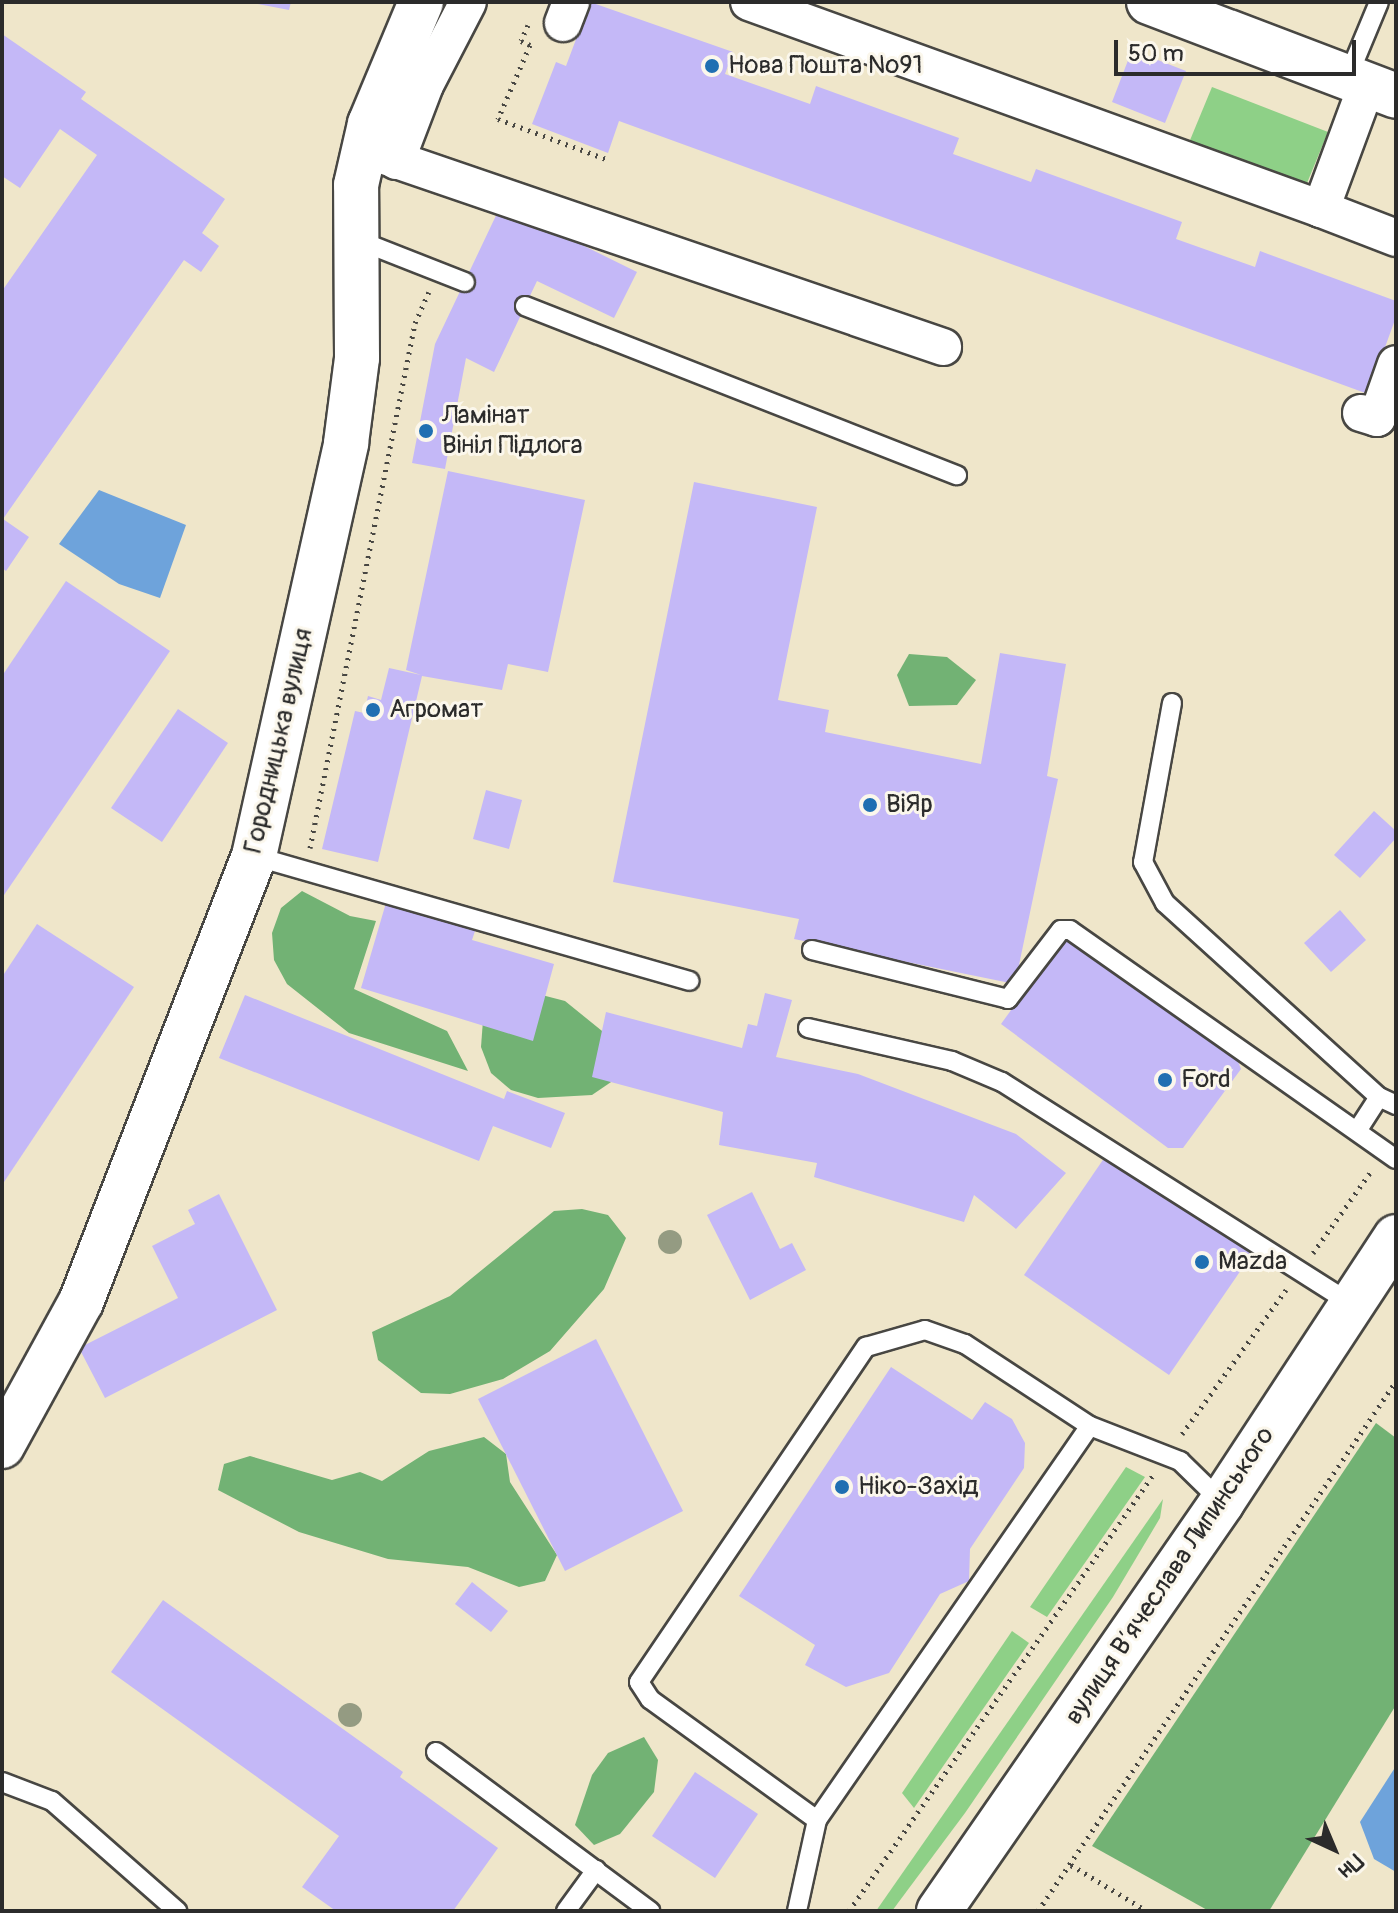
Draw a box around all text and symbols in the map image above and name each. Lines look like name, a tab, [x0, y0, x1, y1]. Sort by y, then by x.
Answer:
scale bar	[1118, 24, 1360, 74]
text: 50 m	[1128, 39, 1184, 68]
place label: Нова Пошта №91	[728, 50, 923, 82]
marker: Нова Пошта №91	[703, 57, 721, 75]
place label: Ламінат Вініл Підлога	[442, 400, 583, 462]
marker: Ламінат Вініл Підлога	[417, 422, 435, 440]
street label: Городницька вулиця	[238, 626, 320, 856]
place label: Агромат	[389, 694, 483, 726]
marker: Агромат	[364, 701, 382, 719]
place label: ВіЯр	[886, 789, 933, 821]
marker: ВіЯр	[861, 796, 879, 814]
place label: Ford	[1181, 1064, 1231, 1096]
marker: Ford	[1156, 1071, 1174, 1089]
place label: Mazda	[1218, 1246, 1287, 1278]
marker: Mazda	[1193, 1253, 1211, 1271]
street label: вулиця Вʼячеслава Липинського	[1059, 1421, 1281, 1731]
place label: Ніко-Захід	[858, 1471, 978, 1503]
marker: Ніко-Захід	[833, 1478, 851, 1496]
north arrow	[1294, 1809, 1374, 1889]
text: Пн	[1332, 1848, 1369, 1885]

